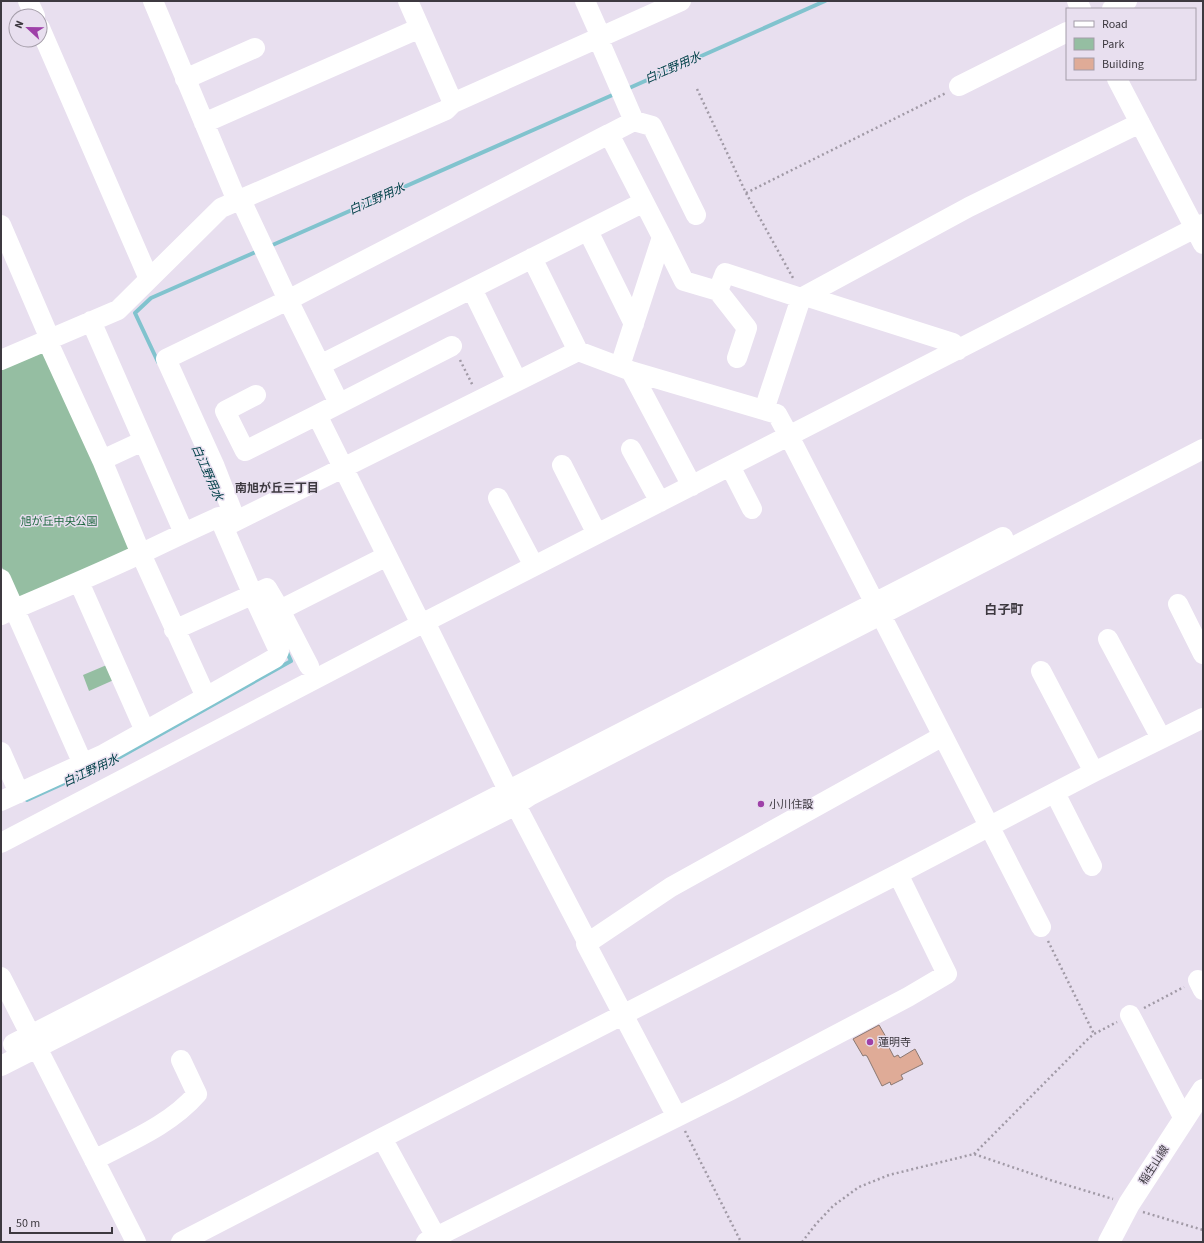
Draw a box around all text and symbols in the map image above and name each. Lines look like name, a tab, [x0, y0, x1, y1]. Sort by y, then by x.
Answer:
north arrow	[8, 8, 48, 48]
legend	[1066, 8, 1196, 80]
text: Road	[1102, 16, 1128, 33]
text: N	[11, 18, 28, 31]
text: Park	[1102, 36, 1124, 53]
water label: 白江野用水	[642, 47, 706, 88]
text: Building	[1102, 56, 1144, 73]
water label: 白江野用水	[346, 178, 410, 219]
water label: 白江野用水	[187, 442, 228, 506]
district label: 南旭が丘三丁目	[235, 480, 319, 497]
park label: 旭が丘中央公園	[21, 514, 98, 529]
district label: 白子町	[984, 601, 1024, 619]
water label: 白江野用水	[60, 750, 124, 791]
place label: 小川住設	[769, 797, 813, 812]
marker: 小川住設	[756, 799, 766, 809]
place label: 蓮明寺	[878, 1035, 911, 1050]
marker: 蓮明寺	[865, 1037, 875, 1047]
street label: 稲生山線	[1136, 1142, 1172, 1188]
scale bar	[10, 1209, 112, 1235]
text: 50 m	[16, 1215, 40, 1232]

